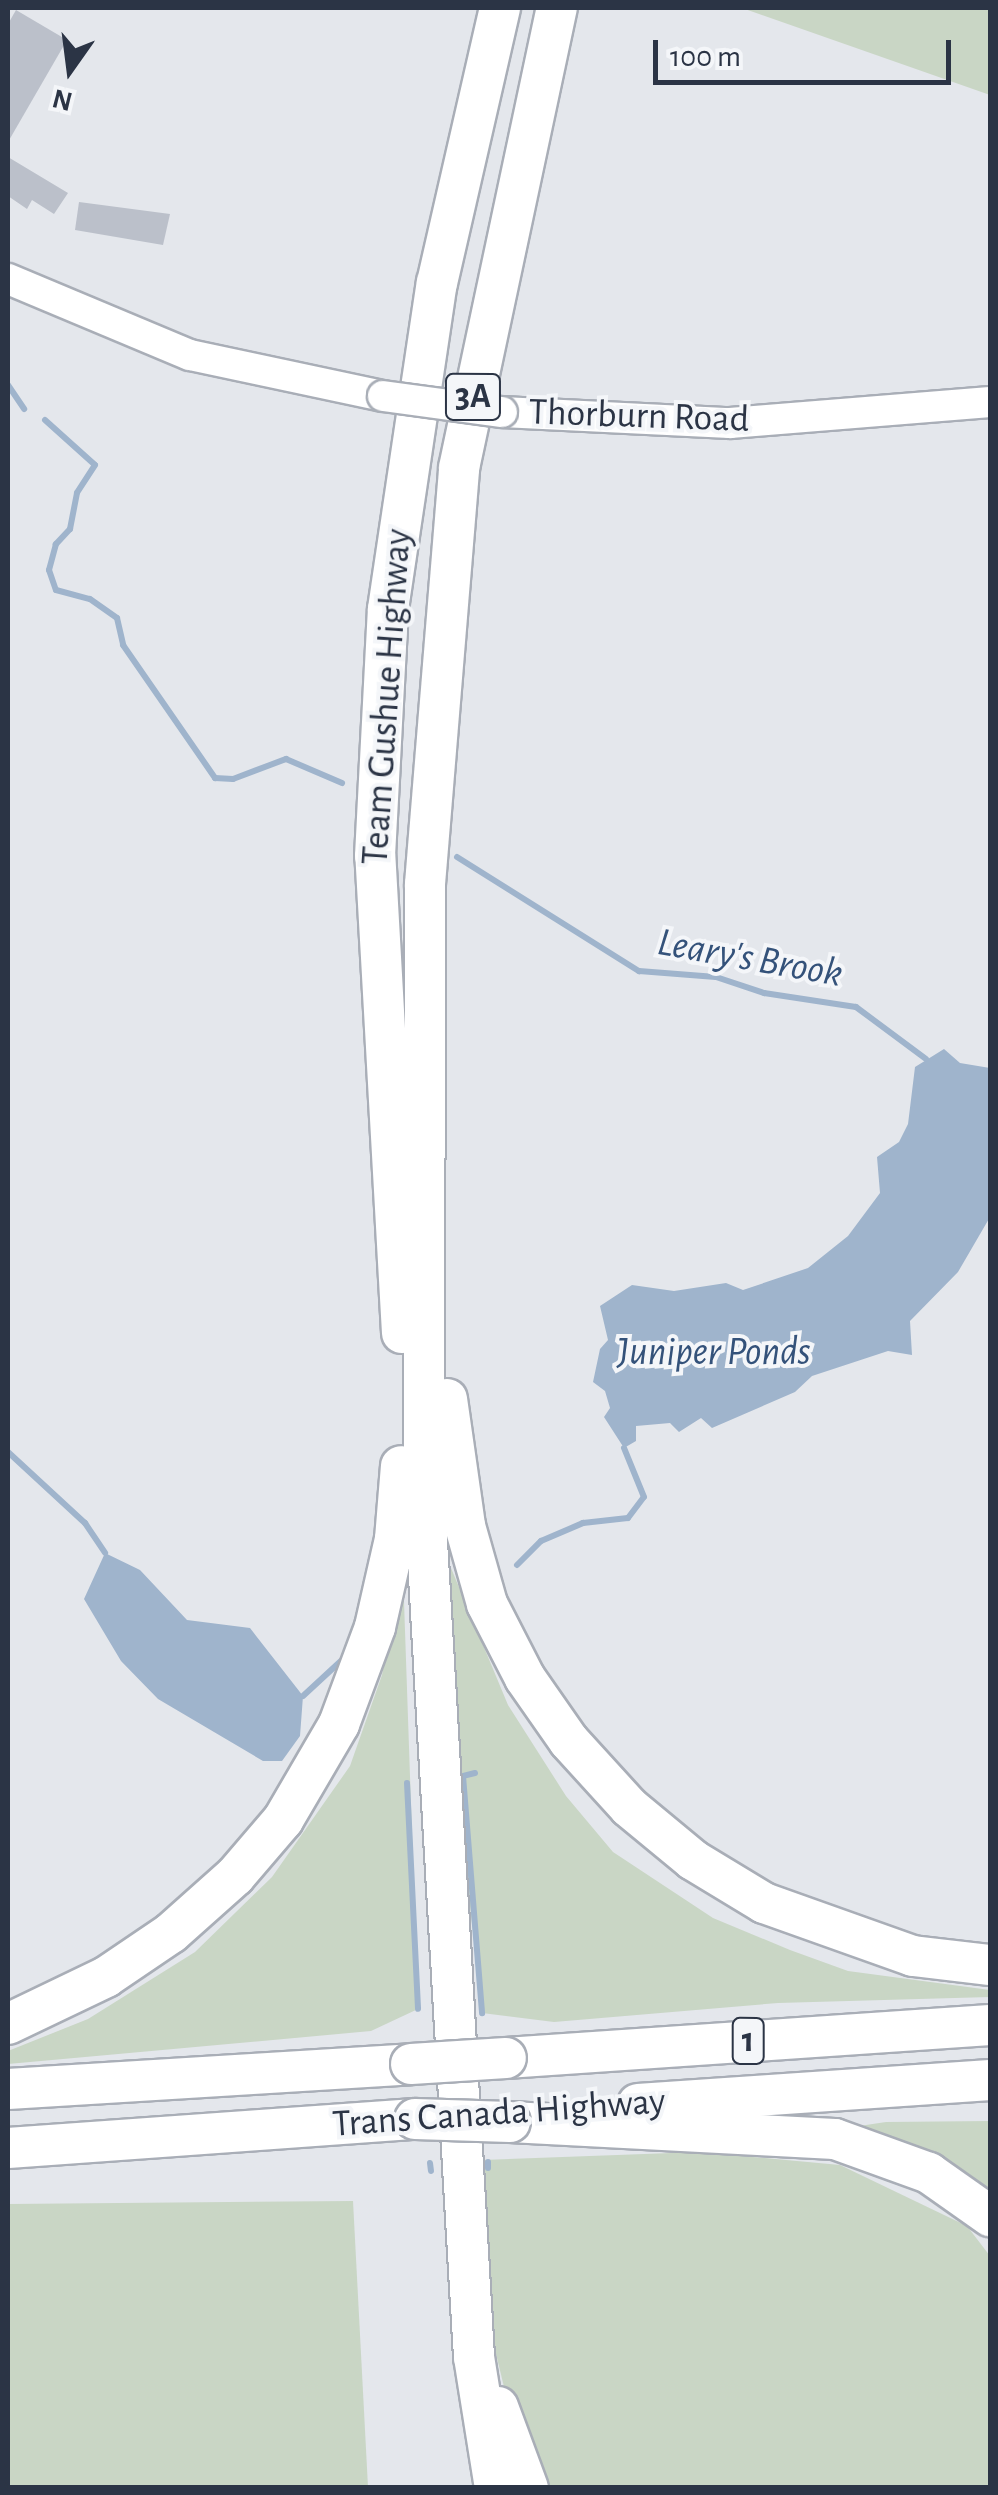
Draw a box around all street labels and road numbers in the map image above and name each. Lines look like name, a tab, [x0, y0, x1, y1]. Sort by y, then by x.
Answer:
road number: 3A	[443, 367, 503, 427]
street label: Thorburn Road	[528, 390, 750, 444]
street label: Team Gushue Highway	[354, 527, 422, 867]
road number: 1	[730, 2011, 766, 2071]
street label: Trans Canada Highway	[331, 2080, 667, 2148]

